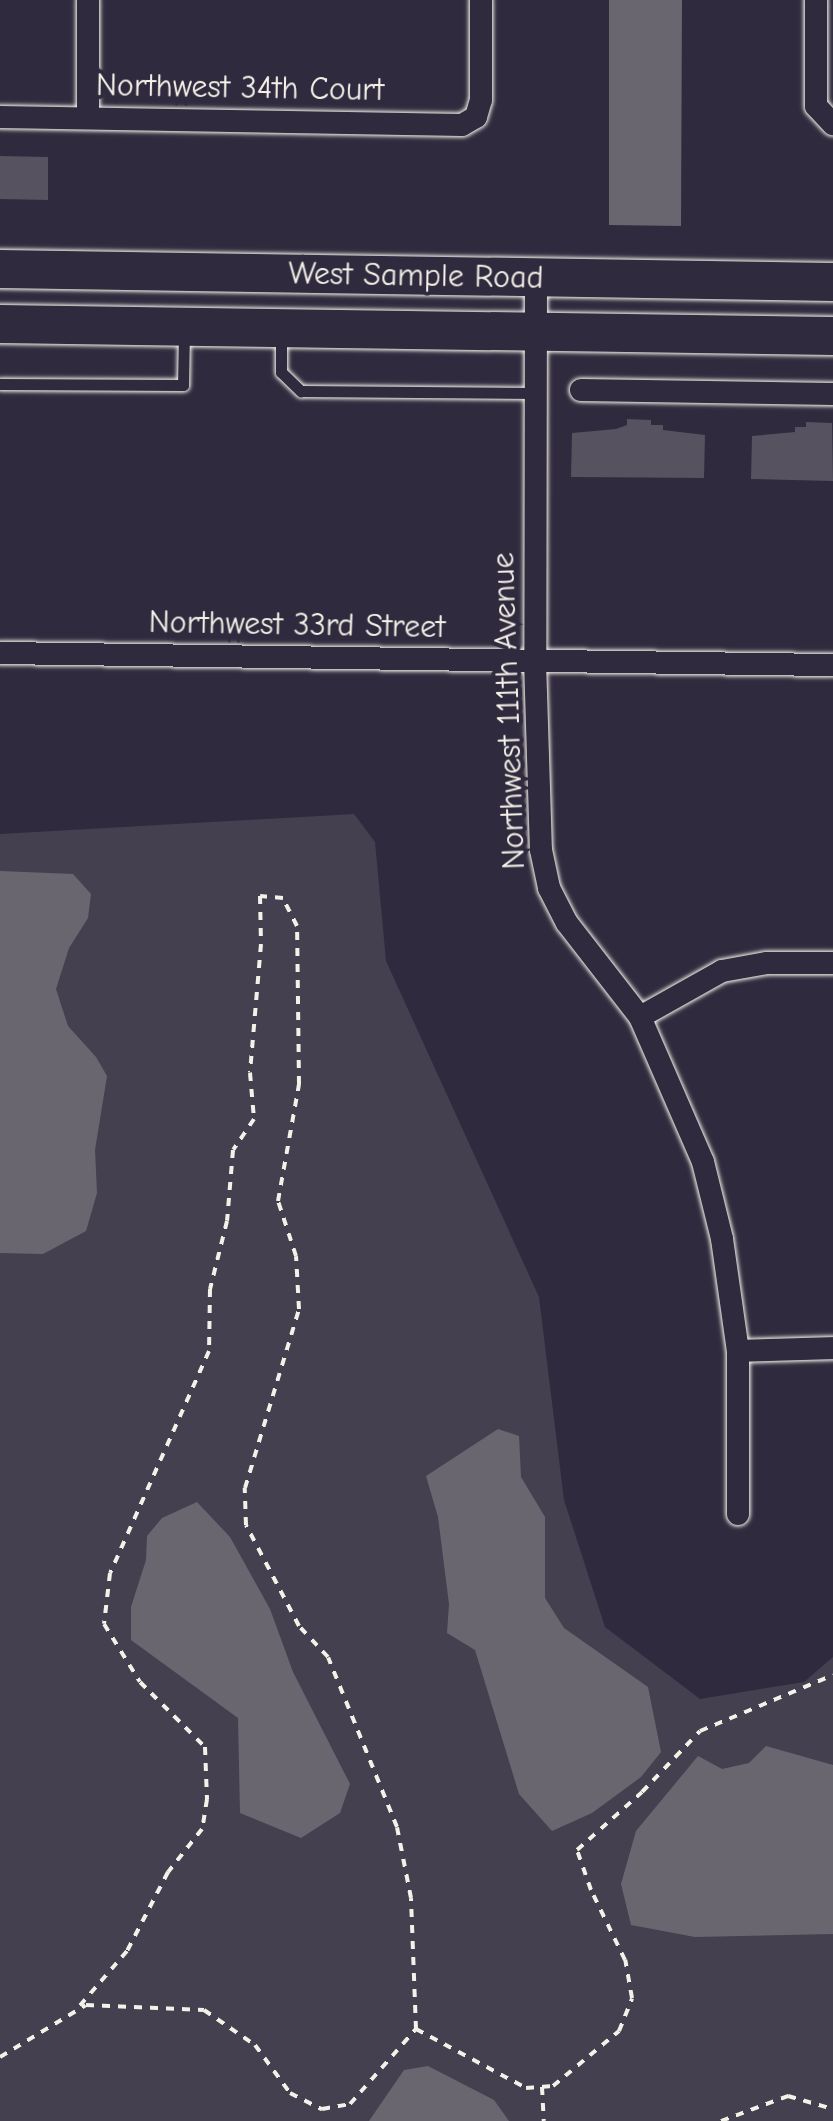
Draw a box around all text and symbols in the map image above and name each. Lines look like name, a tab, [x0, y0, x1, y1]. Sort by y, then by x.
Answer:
street label: Northwest 34th Court	[96, 66, 384, 110]
street label: West Sample Road	[288, 255, 544, 297]
street label: Northwest 111th Avenue	[484, 552, 534, 870]
street label: Northwest 33rd Street	[148, 603, 446, 647]

